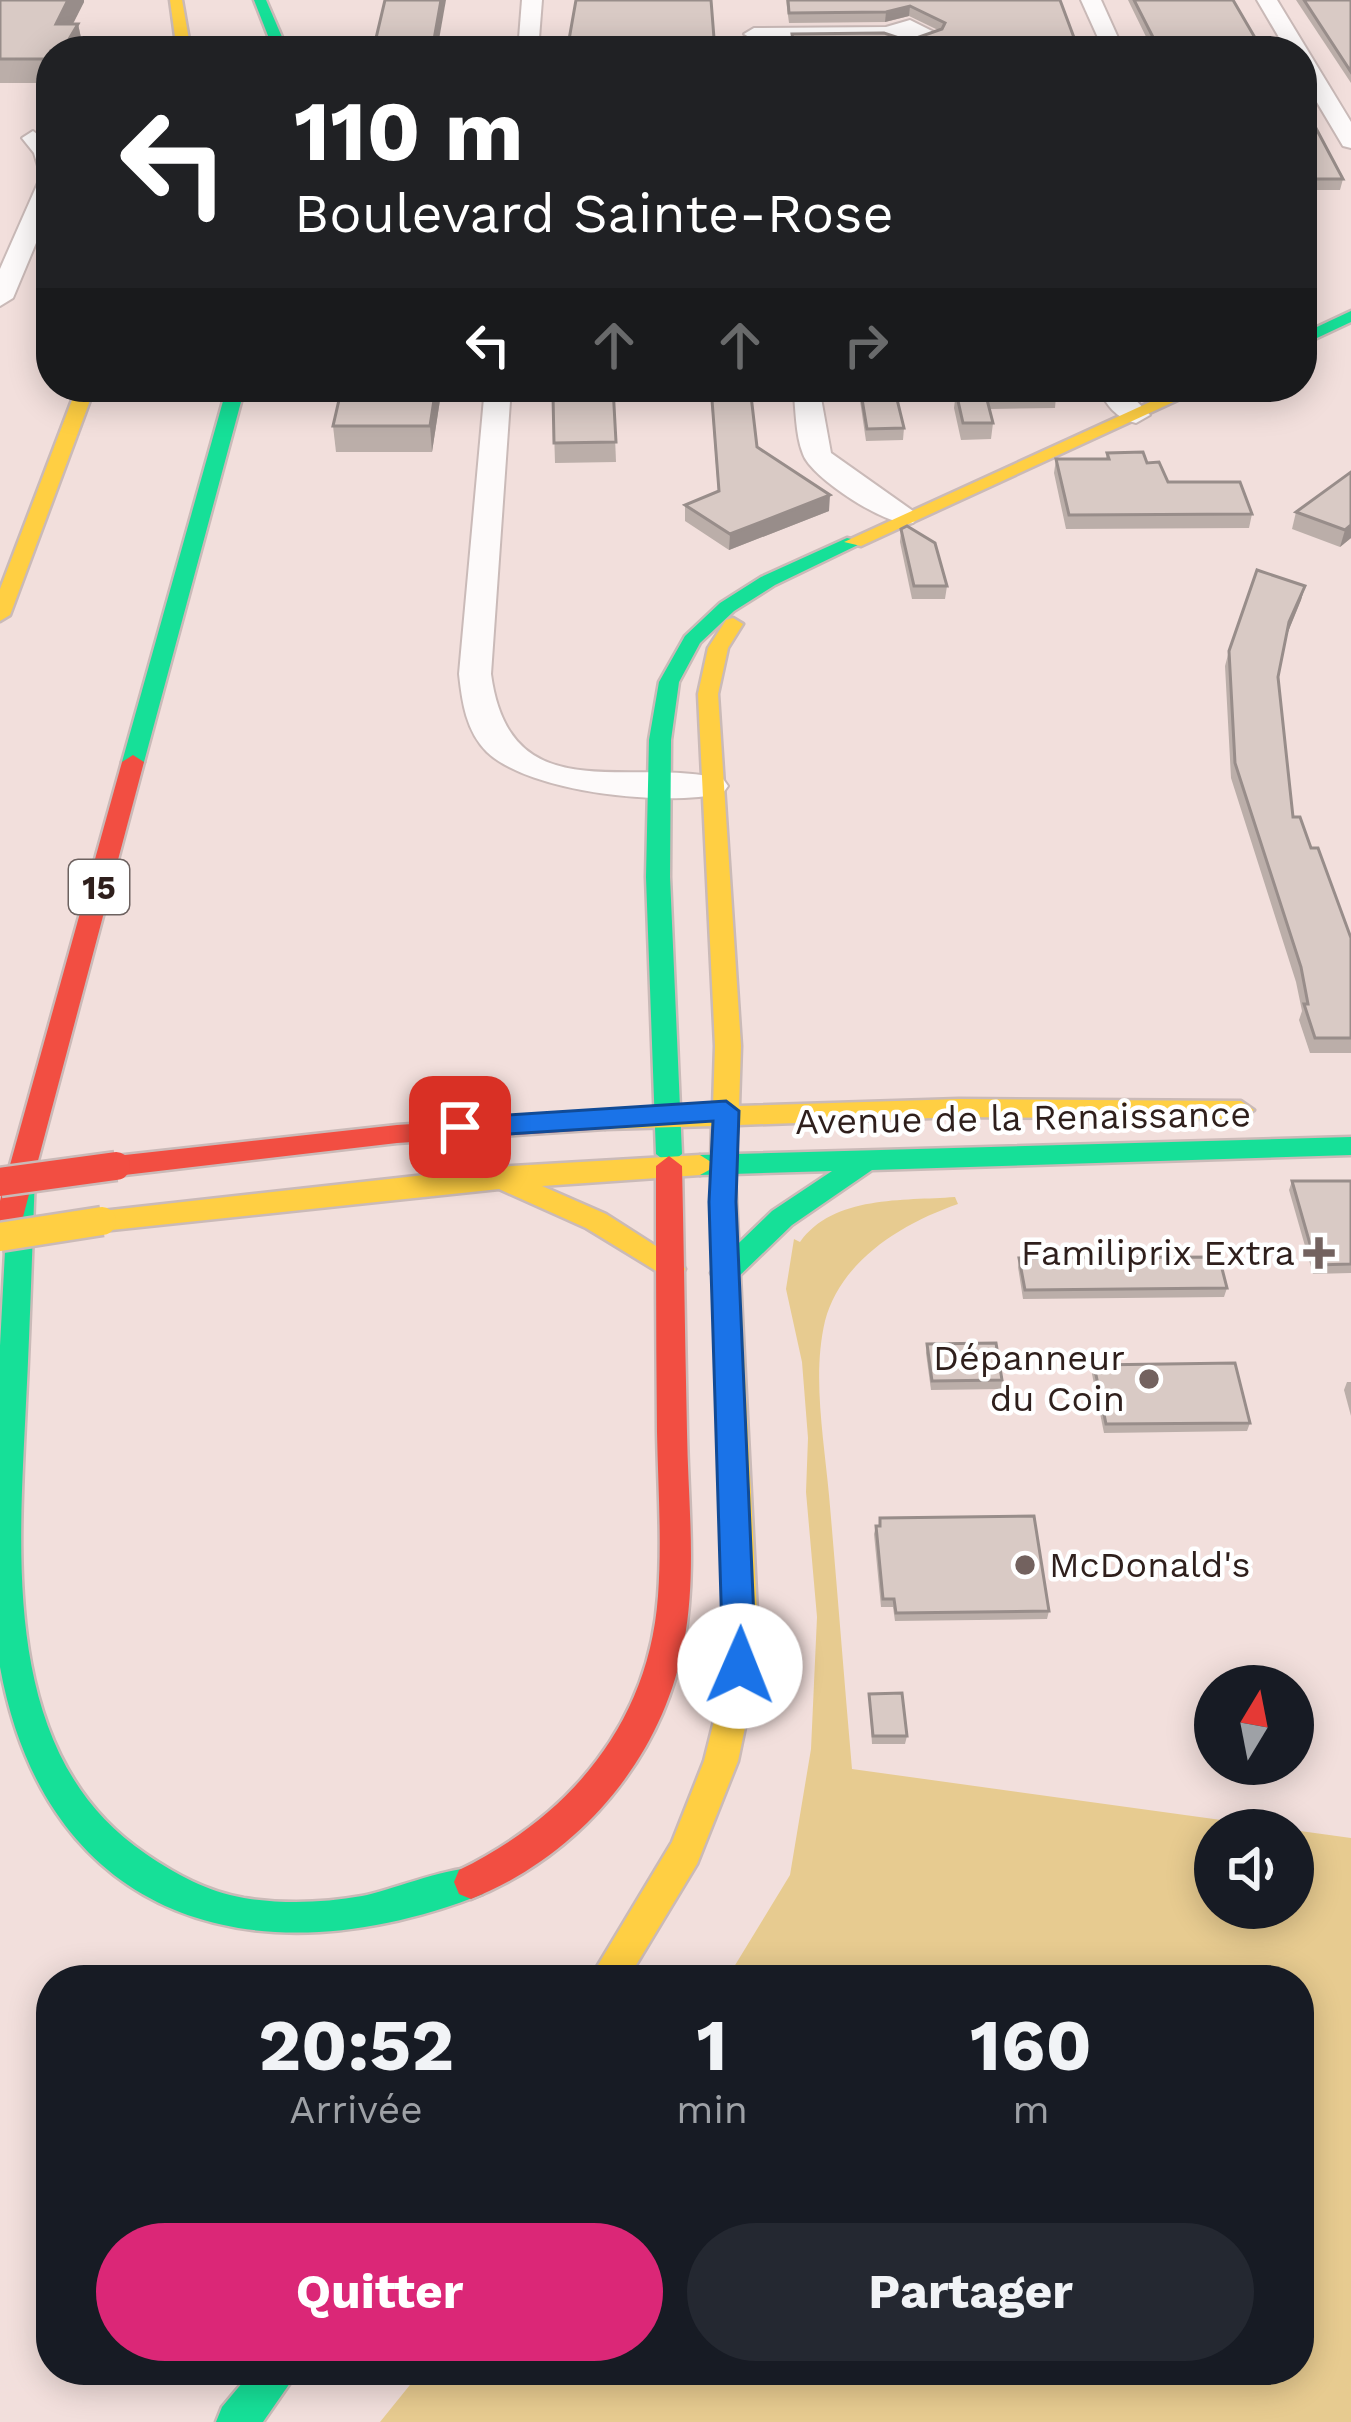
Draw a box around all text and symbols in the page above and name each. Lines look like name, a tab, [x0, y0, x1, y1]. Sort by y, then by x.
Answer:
text: 110 m	[294, 82, 524, 180]
icon: left	[96, 84, 252, 240]
text: Boulevard Sainte-Rose	[294, 182, 894, 245]
icon: left	[455, 312, 521, 378]
icon: ahead	[581, 312, 647, 378]
icon: ahead	[707, 312, 773, 378]
icon: right	[833, 312, 899, 378]
road number: 15	[69, 860, 129, 914]
pin	[409, 1076, 511, 1178]
street label: Avenue de la Renaissance	[795, 1093, 1251, 1143]
icon: arrive	[427, 1094, 493, 1160]
place label: Familiprix Extra	[1021, 1232, 1295, 1274]
marker: Familiprix Extra	[1306, 1240, 1332, 1266]
place label: Dépanneur du Coin	[933, 1337, 1125, 1420]
marker: Dépanneur du Coin	[1136, 1366, 1162, 1392]
place label: McDonald's	[1049, 1544, 1250, 1586]
marker: McDonald's	[1012, 1552, 1038, 1578]
position arrow	[677, 1603, 803, 1729]
north arrow	[1194, 1665, 1314, 1785]
map controls	[1194, 1665, 1314, 1929]
button: sound	[1194, 1809, 1314, 1929]
text: 20:52	[258, 2003, 454, 2087]
text: 1	[697, 2003, 728, 2087]
text: 160	[970, 2003, 1092, 2087]
text: Arrivée	[290, 2087, 423, 2132]
text: min	[676, 2087, 748, 2132]
text: m	[1012, 2087, 1050, 2132]
button: Quitter	[96, 2223, 663, 2361]
button: Partager	[687, 2223, 1254, 2361]

